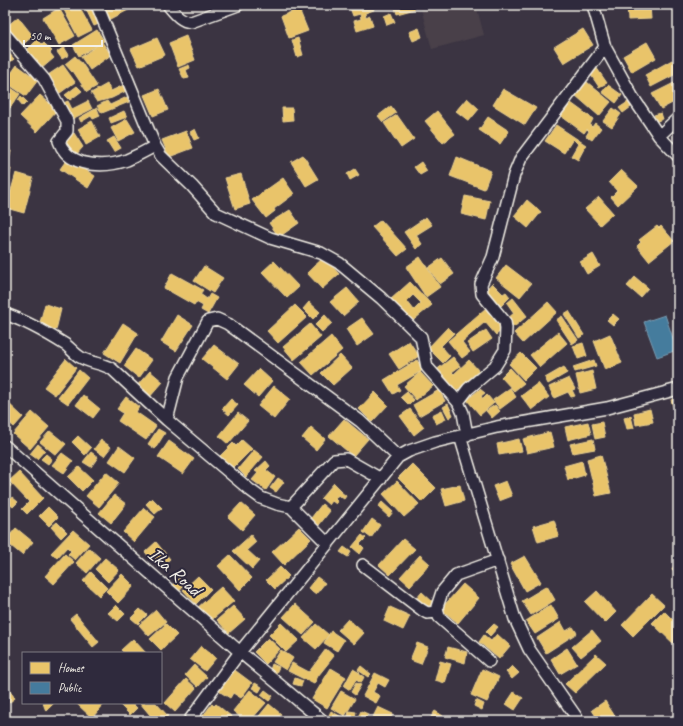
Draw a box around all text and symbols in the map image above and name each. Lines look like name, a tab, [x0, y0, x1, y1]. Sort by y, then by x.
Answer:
scale bar	[24, 22, 102, 48]
text: 50 m	[30, 28, 52, 44]
street label: Ika Road	[143, 541, 209, 604]
legend	[22, 652, 162, 704]
text: Homes	[58, 660, 85, 676]
text: Public	[58, 680, 82, 696]

